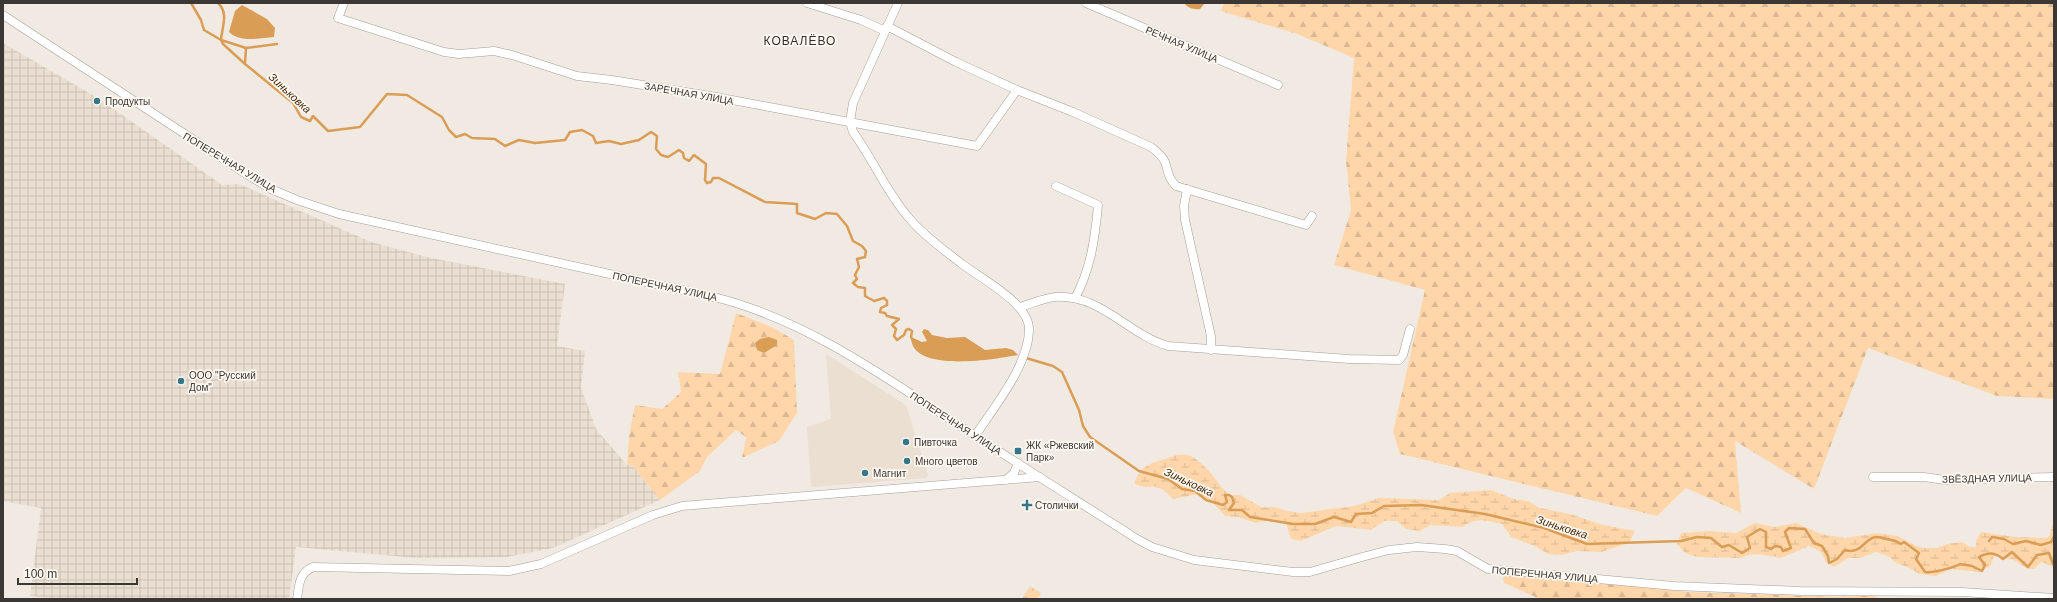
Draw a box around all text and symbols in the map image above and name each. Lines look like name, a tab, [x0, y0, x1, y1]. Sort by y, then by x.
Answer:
street label: РЕЧНАЯ УЛИЦА	[1144, 24, 1220, 65]
district label: КОВАЛЁВО	[764, 34, 836, 48]
water label: Зиньковка	[266, 71, 314, 115]
street label: ЗАРЕЧНАЯ УЛИЦА	[643, 80, 735, 107]
marker: Продукты	[92, 96, 102, 106]
place label: Продукты	[105, 96, 150, 107]
street label: ПОПЕРЕЧНАЯ УЛИЦА	[181, 130, 279, 195]
street label: ПОПЕРЕЧНАЯ УЛИЦА	[612, 270, 718, 303]
place label: ООО "Русский Дом"	[189, 370, 256, 393]
marker: ООО "Русский Дом"	[176, 376, 186, 386]
street label: ПОПЕРЕЧНАЯ УЛИЦА	[908, 390, 1004, 457]
marker: Пивточка	[901, 437, 911, 447]
place label: Пивточка	[914, 437, 957, 448]
place label: ЖК «Ржевский Парк»	[1026, 440, 1094, 463]
marker: ЖК «Ржевский Парк»	[1013, 446, 1023, 456]
marker: Много цветов	[902, 456, 912, 466]
place label: Много цветов	[915, 456, 978, 467]
water label: Зиньковка	[1162, 465, 1216, 499]
marker: Магнит	[860, 468, 870, 478]
place label: Магнит	[873, 468, 907, 479]
street label: ЗВЁЗДНАЯ УЛИЦА	[1942, 472, 2032, 485]
marker: Столички	[1022, 500, 1032, 510]
place label: Столички	[1035, 500, 1079, 511]
water label: Зиньковка	[1535, 513, 1589, 541]
scale bar	[18, 560, 137, 586]
street label: ПОПЕРЕЧНАЯ УЛИЦА	[1491, 564, 1599, 585]
text: 100 m	[24, 567, 57, 581]

